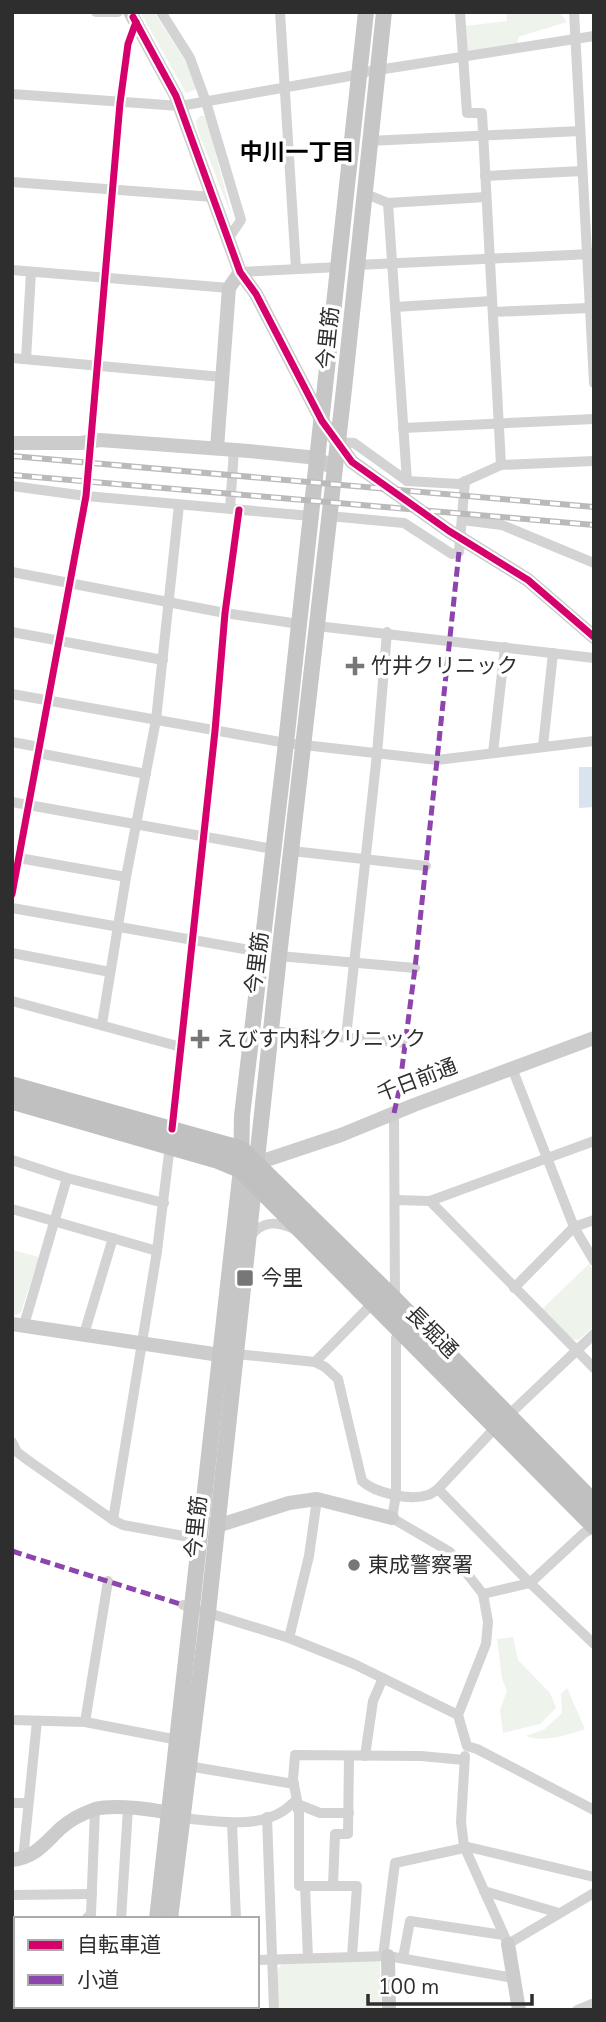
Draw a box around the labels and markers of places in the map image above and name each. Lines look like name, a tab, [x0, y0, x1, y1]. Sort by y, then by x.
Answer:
place label: 竹井クリニック	[371, 652, 518, 680]
marker: 竹井クリニック	[345, 656, 365, 676]
place label: えびす内科クリニック	[216, 1025, 426, 1053]
marker: えびす内科クリニック	[190, 1029, 210, 1049]
place label: 今里	[261, 1264, 303, 1292]
marker: 今里	[235, 1268, 255, 1288]
place label: 東成警察署	[368, 1551, 473, 1579]
marker: 東成警察署	[346, 1557, 362, 1573]

